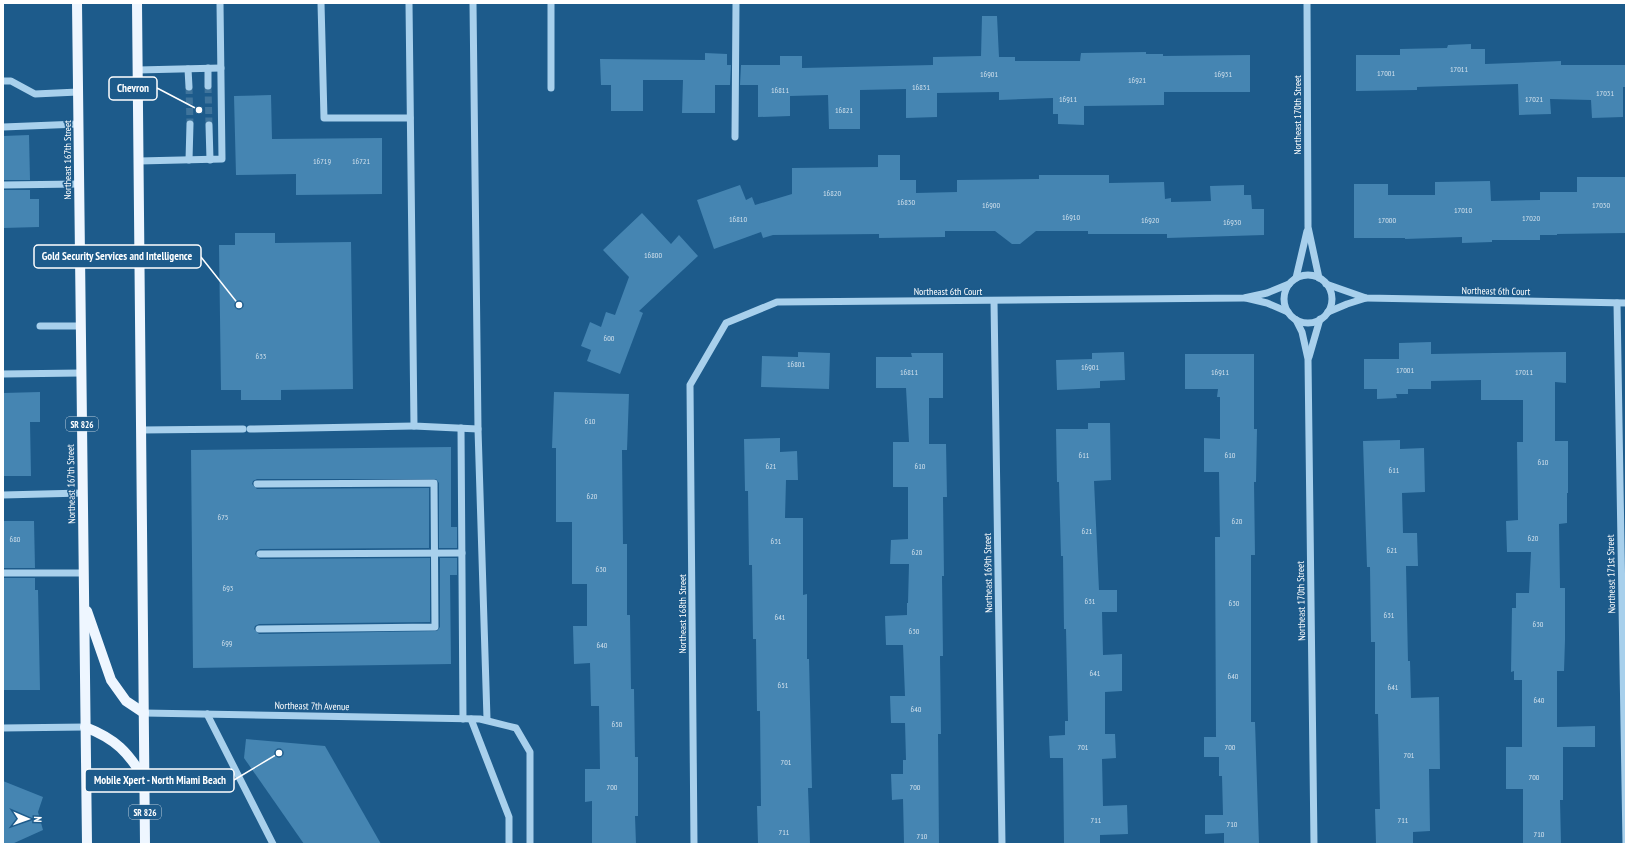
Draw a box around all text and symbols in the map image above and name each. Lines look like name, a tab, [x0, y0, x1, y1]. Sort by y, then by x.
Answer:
house number: 17011	[1450, 64, 1468, 74]
house number: 17001	[1377, 68, 1395, 78]
house number: 16901	[980, 69, 998, 79]
house number: 16931	[1214, 69, 1232, 79]
house number: 16921	[1128, 75, 1146, 85]
street label: Northeast 170th Street	[1291, 75, 1304, 155]
callout: Chevron	[109, 77, 157, 100]
text: Chevron	[117, 81, 149, 95]
house number: 16831	[912, 82, 930, 92]
house number: 16811	[771, 85, 789, 95]
house number: 17031	[1596, 88, 1614, 98]
house number: 16911	[1059, 94, 1077, 104]
house number: 17021	[1525, 94, 1543, 104]
house number: 16821	[835, 105, 853, 115]
street label: Northeast 167th Street	[61, 120, 74, 200]
house number: 16719	[313, 156, 331, 166]
house number: 16721	[352, 156, 370, 166]
house number: 16820	[823, 188, 841, 198]
house number: 16830	[897, 197, 915, 207]
house number: 16900	[982, 200, 1000, 210]
house number: 17030	[1592, 200, 1610, 210]
house number: 17010	[1454, 205, 1472, 215]
house number: 16910	[1062, 212, 1080, 222]
house number: 17020	[1522, 213, 1540, 223]
house number: 16810	[729, 214, 747, 224]
house number: 16920	[1141, 215, 1159, 225]
house number: 17000	[1378, 215, 1396, 225]
house number: 16930	[1223, 217, 1241, 227]
callout: Gold Security Services and Intelligence	[34, 245, 201, 268]
text: Gold Security Services and Intelligence	[42, 249, 193, 263]
house number: 16800	[644, 250, 662, 260]
street label: Northeast 6th Court	[1462, 284, 1531, 298]
street label: Northeast 6th Court	[914, 285, 983, 298]
house number: 600	[604, 333, 615, 343]
house number: 633	[256, 351, 267, 361]
house number: 16801	[787, 359, 805, 369]
house number: 16901	[1081, 362, 1099, 372]
house number: 17001	[1396, 365, 1414, 375]
house number: 16811	[900, 367, 918, 377]
house number: 16911	[1211, 367, 1229, 377]
house number: 17011	[1515, 367, 1533, 377]
house number: 610	[585, 416, 596, 426]
road number: SR 826	[66, 417, 98, 431]
street label: Northeast 167th Street	[64, 444, 78, 524]
house number: 611	[1079, 450, 1090, 460]
house number: 610	[1225, 450, 1236, 460]
house number: 610	[1538, 457, 1549, 467]
house number: 621	[766, 461, 777, 471]
house number: 610	[915, 461, 926, 471]
house number: 611	[1389, 465, 1400, 475]
house number: 620	[587, 491, 598, 501]
house number: 675	[218, 512, 228, 522]
house number: 620	[1232, 516, 1243, 526]
house number: 621	[1082, 526, 1093, 536]
street label: Northeast 169th Street	[981, 533, 995, 613]
house number: 620	[1528, 533, 1539, 543]
house number: 680	[10, 534, 21, 544]
street label: Northeast 171st Street	[1604, 534, 1618, 613]
house number: 631	[771, 536, 782, 546]
house number: 621	[1387, 545, 1398, 555]
house number: 620	[912, 547, 923, 557]
street label: Northeast 170th Street	[1294, 561, 1308, 641]
house number: 630	[596, 564, 607, 574]
street label: Northeast 168th Street	[676, 574, 689, 654]
house number: 693	[223, 583, 234, 593]
house number: 631	[1085, 596, 1096, 606]
house number: 630	[1229, 598, 1240, 608]
house number: 631	[1384, 610, 1395, 620]
house number: 641	[775, 612, 786, 622]
house number: 630	[1533, 619, 1544, 629]
house number: 630	[909, 626, 920, 636]
house number: 699	[222, 638, 233, 648]
house number: 640	[597, 640, 608, 650]
house number: 641	[1090, 668, 1101, 678]
house number: 640	[1228, 671, 1239, 681]
house number: 651	[778, 680, 789, 690]
house number: 641	[1388, 682, 1399, 692]
house number: 640	[1534, 695, 1545, 705]
street label: Northeast 7th Avenue	[274, 699, 350, 713]
house number: 640	[911, 704, 922, 714]
house number: 650	[612, 719, 623, 729]
house number: 701	[1078, 742, 1089, 752]
house number: 700	[1225, 742, 1236, 752]
house number: 701	[1404, 750, 1415, 760]
house number: 701	[781, 757, 792, 767]
callout: Mobile Xpert - North Miami Beach	[85, 769, 234, 792]
house number: 700	[1529, 772, 1540, 782]
text: Mobile Xpert - North Miami Beach	[94, 773, 226, 787]
house number: 700	[607, 782, 618, 792]
house number: 700	[910, 782, 921, 792]
north arrow	[8, 799, 48, 839]
road number: SR 826	[129, 805, 161, 819]
house number: 711	[1091, 815, 1102, 825]
house number: 711	[1398, 815, 1409, 825]
text: N	[31, 816, 45, 823]
house number: 710	[1227, 819, 1238, 829]
house number: 711	[779, 827, 790, 837]
house number: 710	[1534, 829, 1545, 839]
house number: 710	[917, 831, 928, 841]

